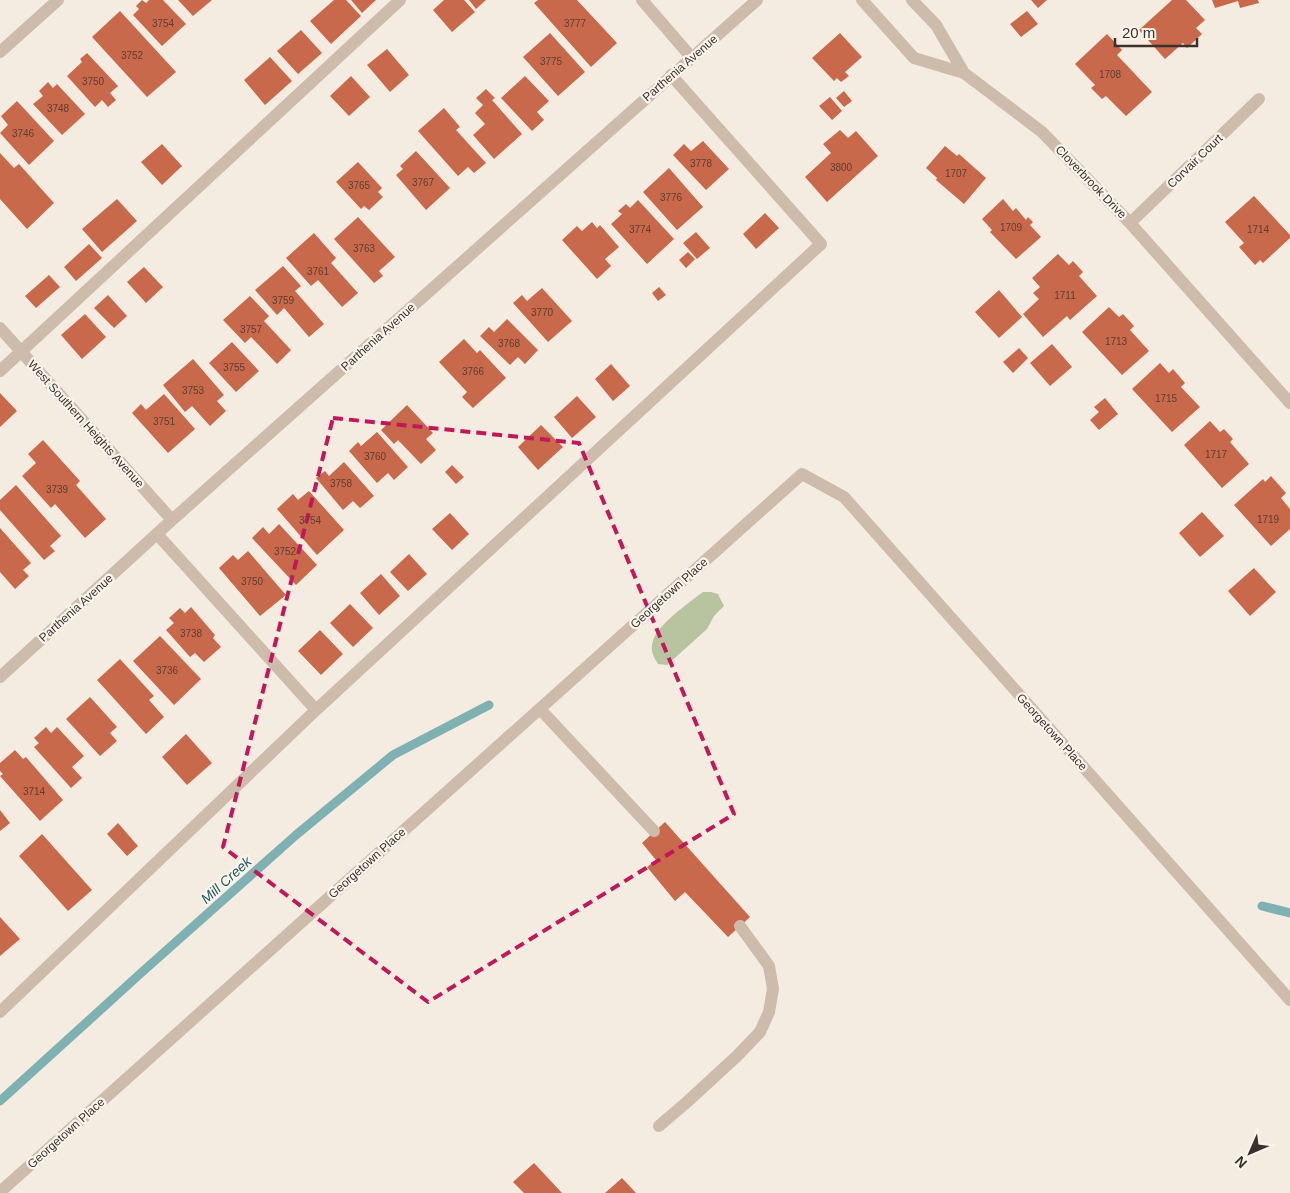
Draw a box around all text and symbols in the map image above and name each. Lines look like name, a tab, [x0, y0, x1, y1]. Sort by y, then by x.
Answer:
scale bar	[1115, 15, 1198, 47]
house number: 3754	[152, 18, 175, 29]
house number: 3777	[564, 18, 587, 29]
text: 20 m	[1122, 24, 1155, 41]
street label: Parthenia Avenue	[640, 31, 721, 104]
house number: 3752	[121, 50, 144, 61]
house number: 3775	[540, 56, 563, 67]
house number: 1708	[1099, 69, 1122, 80]
house number: 3750	[82, 76, 105, 87]
house number: 3748	[47, 103, 70, 114]
house number: 3746	[12, 128, 35, 139]
street label: Corvair Court	[1164, 131, 1226, 191]
street label: Cloverbrook Drive	[1053, 143, 1130, 222]
house number: 3778	[690, 158, 713, 169]
house number: 3800	[830, 162, 853, 173]
house number: 1707	[945, 168, 968, 179]
house number: 3767	[412, 177, 435, 188]
house number: 3765	[348, 180, 371, 191]
house number: 3776	[660, 192, 683, 203]
house number: 1709	[1000, 222, 1023, 233]
house number: 3774	[629, 224, 652, 235]
house number: 1714	[1247, 224, 1270, 235]
house number: 3763	[353, 243, 376, 254]
house number: 3761	[307, 266, 330, 277]
house number: 1711	[1054, 290, 1076, 301]
house number: 3759	[272, 295, 295, 306]
street label: Parthenia Avenue	[338, 300, 418, 374]
house number: 3770	[531, 307, 554, 318]
house number: 3757	[240, 324, 263, 335]
house number: 1713	[1105, 336, 1128, 347]
house number: 3768	[498, 338, 521, 349]
street label: West Southern Heights Avenue	[25, 358, 147, 491]
house number: 3755	[223, 362, 246, 373]
house number: 3766	[462, 366, 485, 377]
house number: 3753	[182, 385, 205, 396]
house number: 1715	[1155, 393, 1178, 404]
house number: 3751	[153, 416, 176, 427]
house number: 1717	[1205, 449, 1228, 460]
house number: 3760	[364, 451, 387, 462]
house number: 3758	[330, 478, 353, 489]
house number: 3739	[46, 484, 69, 495]
house number: 1719	[1257, 514, 1280, 525]
house number: 3754	[299, 515, 322, 526]
house number: 3752	[274, 546, 297, 557]
street label: Georgetown Place	[628, 555, 711, 631]
street label: Parthenia Avenue	[36, 571, 116, 645]
house number: 3750	[241, 576, 264, 587]
house number: 3738	[180, 628, 203, 639]
house number: 3736	[156, 665, 179, 676]
street label: Georgetown Place	[1014, 691, 1090, 774]
house number: 3714	[23, 786, 46, 797]
street label: Georgetown Place	[326, 825, 409, 901]
water label: Mill Creek	[198, 853, 255, 907]
street label: Georgetown Place	[25, 1095, 108, 1171]
north arrow	[1225, 1128, 1275, 1178]
text: N	[1232, 1153, 1250, 1171]

